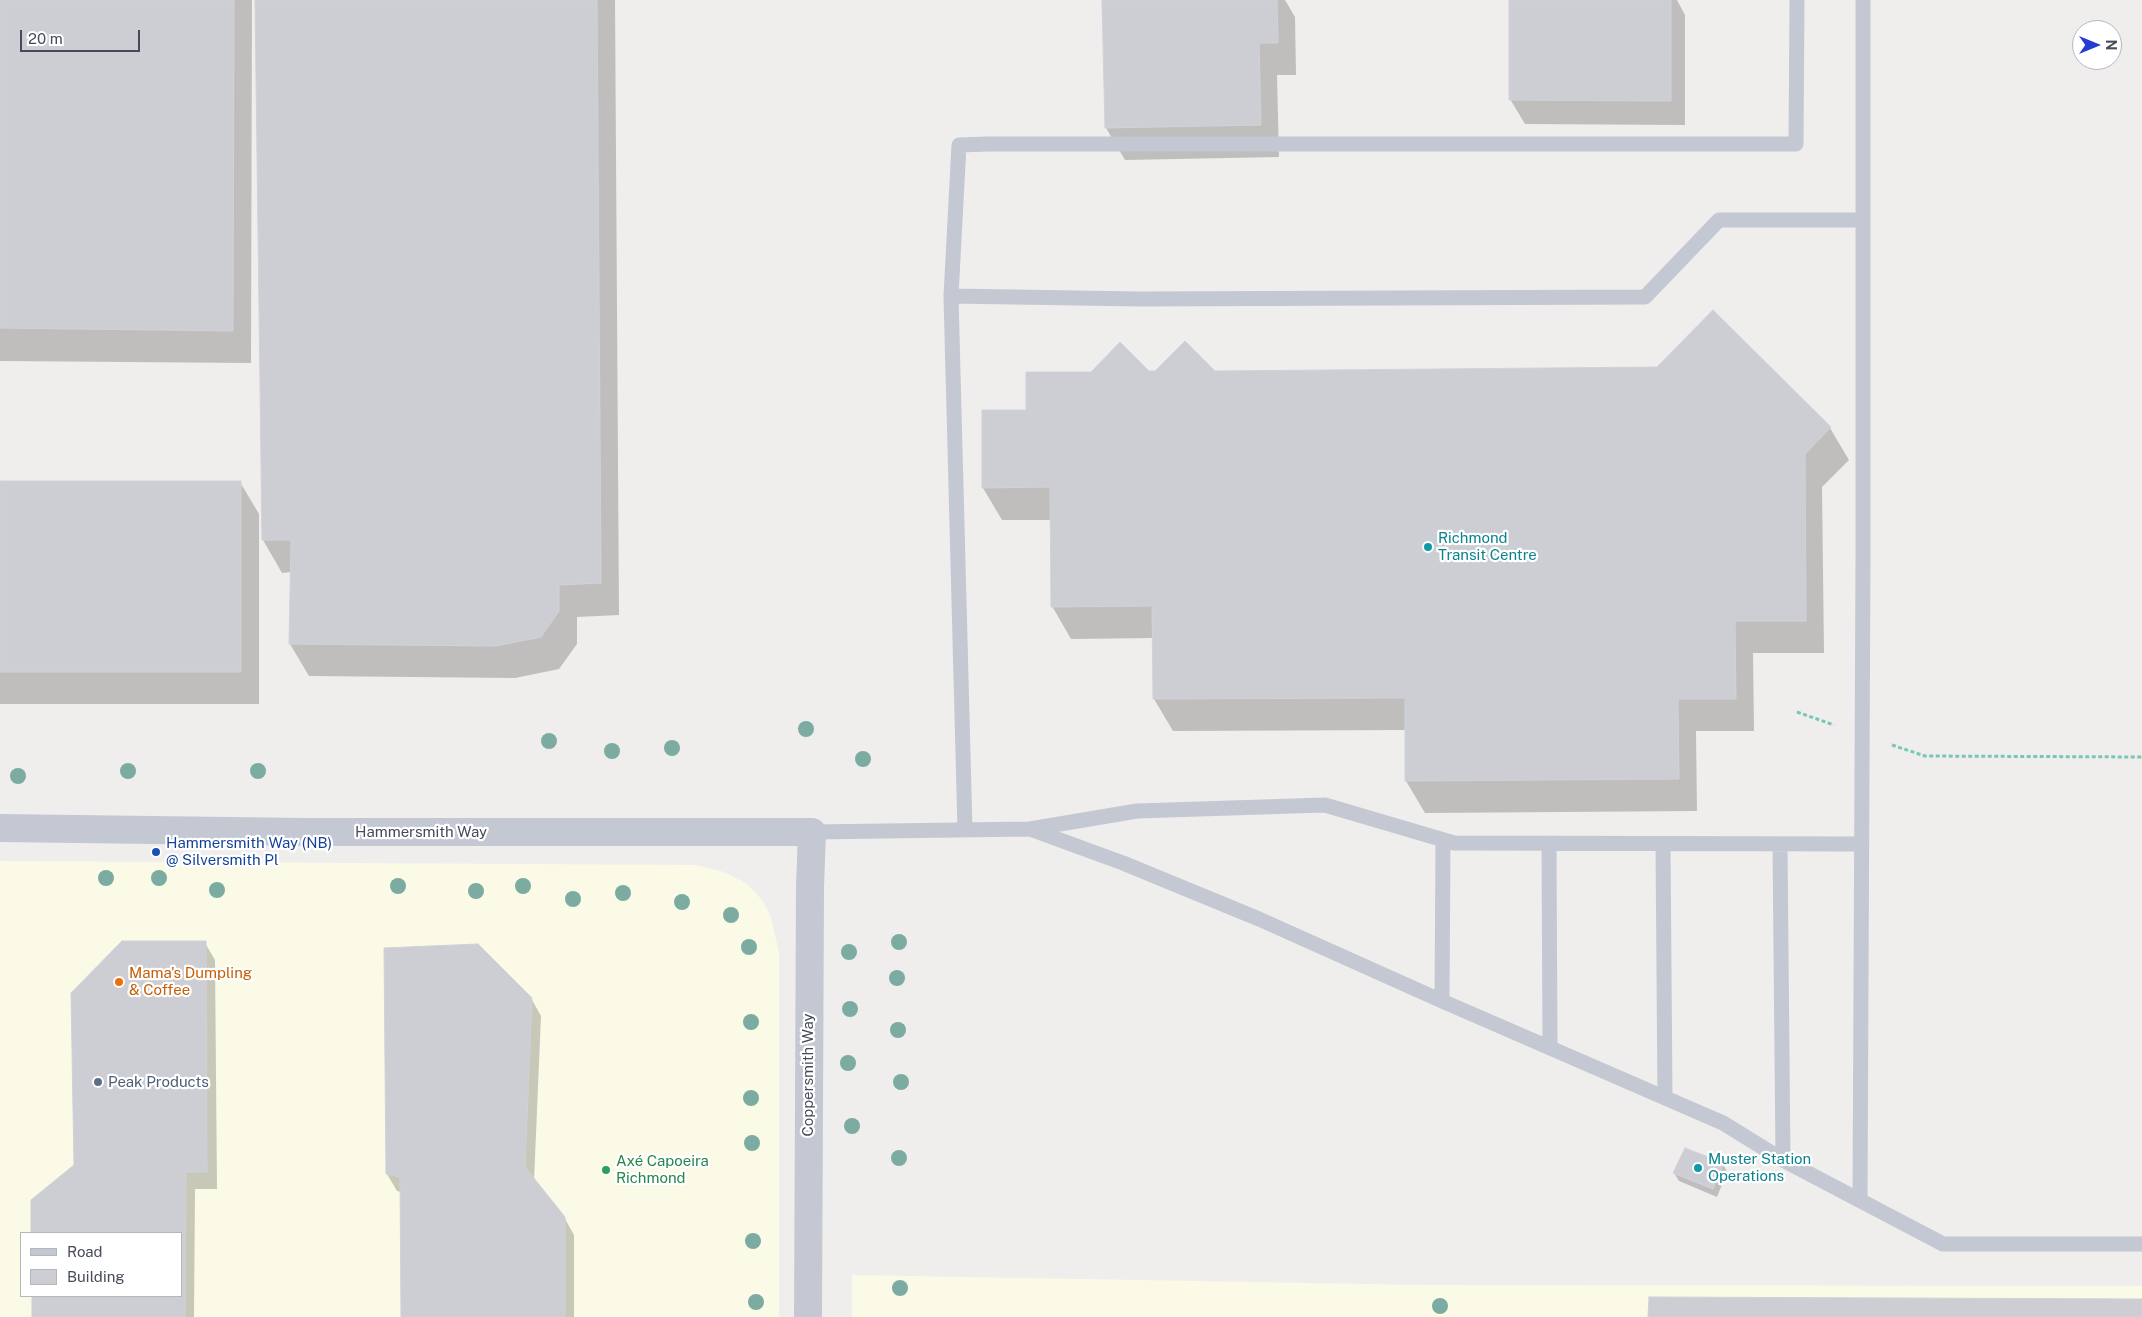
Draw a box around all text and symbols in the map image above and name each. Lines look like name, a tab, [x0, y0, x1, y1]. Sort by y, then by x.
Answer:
scale bar	[22, 20, 142, 52]
north arrow	[2072, 20, 2122, 70]
text: 20 m	[28, 30, 63, 47]
text: N	[2103, 40, 2119, 50]
place label: Richmond Transit Centre	[1438, 529, 1537, 564]
marker: Richmond Transit Centre	[1422, 541, 1434, 553]
street label: Hammersmith Way	[355, 823, 487, 841]
place label: Hammersmith Way (NB) @ Silversmith Pl	[166, 834, 332, 869]
marker: Hammersmith Way (NB) @ Silversmith Pl	[150, 846, 162, 858]
place label: Mama's Dumpling & Coffee	[129, 964, 252, 999]
marker: Mama's Dumpling & Coffee	[113, 976, 125, 988]
street label: Coppersmith Way	[799, 1013, 817, 1137]
place label: Peak Products	[108, 1073, 209, 1091]
marker: Peak Products	[92, 1076, 104, 1088]
place label: Muster Station Operations	[1708, 1150, 1811, 1185]
place label: Axé Capoeira Richmond	[616, 1152, 709, 1187]
marker: Muster Station Operations	[1692, 1162, 1704, 1174]
marker: Axé Capoeira Richmond	[600, 1164, 612, 1176]
legend	[20, 1232, 182, 1297]
text: Road	[67, 1243, 103, 1260]
text: Building	[67, 1268, 125, 1285]

